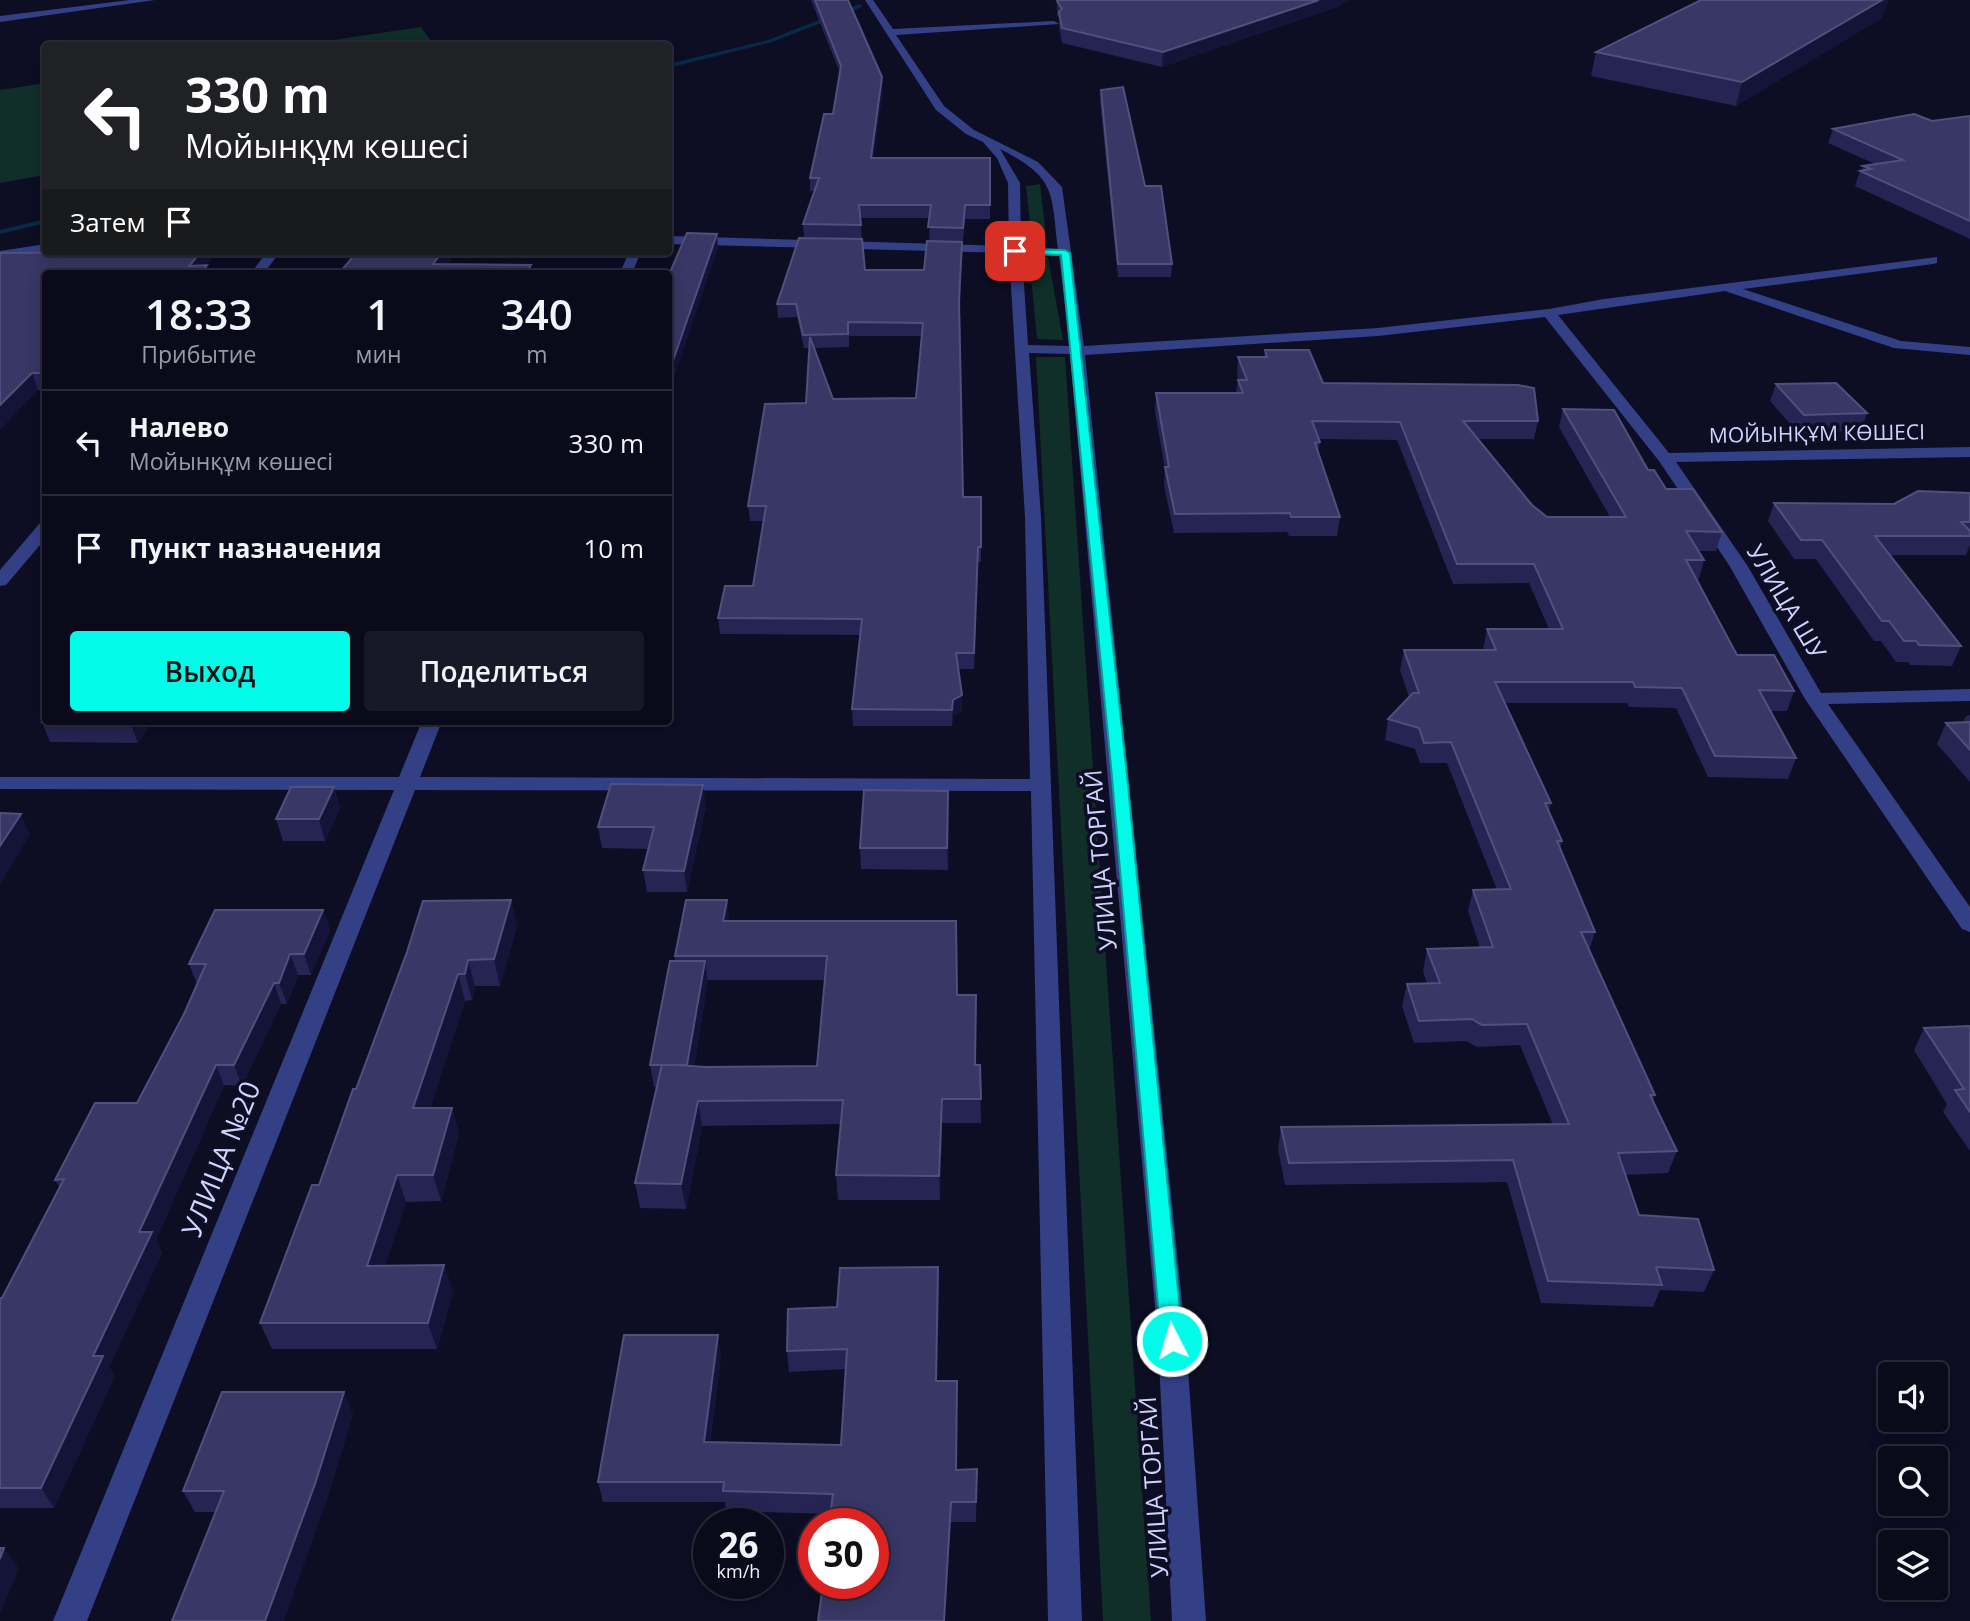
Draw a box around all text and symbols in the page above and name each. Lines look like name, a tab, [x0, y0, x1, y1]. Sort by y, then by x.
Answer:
text: 330 m	[185, 61, 330, 127]
icon: left	[70, 70, 161, 161]
text: Мойынқұм көшесі	[185, 124, 469, 167]
icon: arrive	[160, 203, 198, 241]
text: Затем	[70, 204, 146, 240]
pin	[985, 221, 1045, 281]
icon: arrive	[996, 232, 1034, 270]
text: 18:33	[145, 285, 253, 342]
text: 1	[367, 285, 391, 342]
text: 340	[501, 285, 573, 342]
text: Прибытие	[141, 338, 256, 370]
text: мин	[356, 338, 402, 370]
text: m	[526, 338, 547, 370]
text: Налево	[129, 409, 229, 445]
street label: МОЙЫНҚҰМ КӨШЕСІ	[1709, 417, 1925, 449]
icon: left	[70, 424, 108, 462]
text: 330 m	[569, 425, 644, 461]
text: Мойынқұм көшесі	[129, 445, 333, 477]
icon: arrive	[70, 529, 108, 567]
text: Пункт назначения	[129, 530, 382, 566]
text: 10 m	[583, 530, 644, 566]
street label: УЛИЦА ШУ	[1740, 538, 1835, 665]
button: Выход	[70, 631, 350, 711]
button: Поделиться	[364, 631, 644, 711]
street label: УЛИЦА ТОРГАЙ	[1075, 768, 1124, 952]
street label: УЛИЦА №20	[172, 1075, 268, 1242]
position arrow	[1135, 1304, 1209, 1378]
map controls	[1878, 1362, 1948, 1600]
button: sound	[1878, 1362, 1948, 1432]
street label: УЛИЦА ТОРГАЙ	[1130, 1396, 1175, 1579]
button: search	[1878, 1446, 1948, 1516]
speed limit sign: 30	[798, 1508, 889, 1599]
text: 26	[718, 1521, 759, 1568]
button: layers	[1878, 1530, 1948, 1600]
text: km/h	[717, 1559, 760, 1583]

